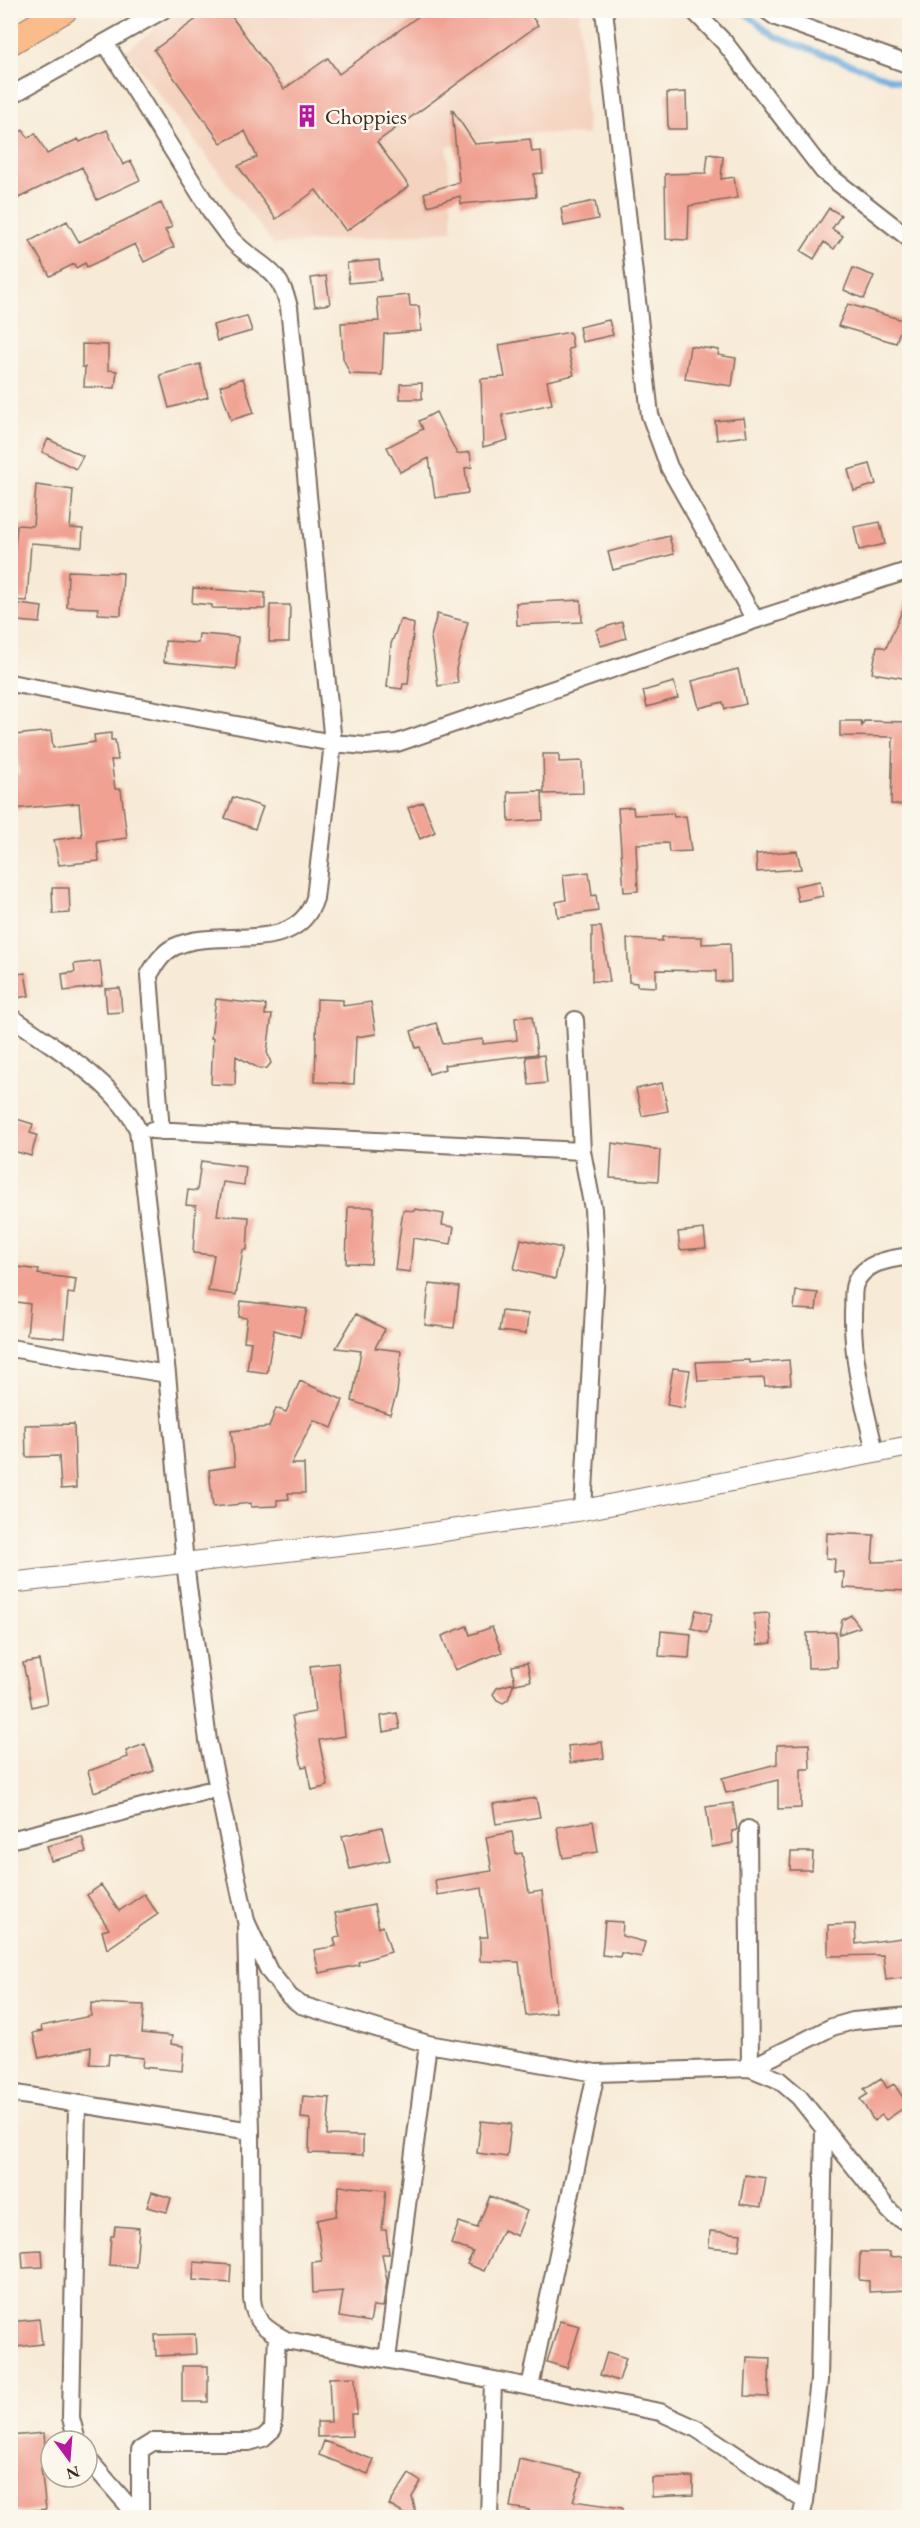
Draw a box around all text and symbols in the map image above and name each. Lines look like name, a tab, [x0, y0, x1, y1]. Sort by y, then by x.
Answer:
place label: Choppies	[325, 102, 407, 131]
building icon: Choppies	[294, 103, 320, 129]
north arrow	[39, 2429, 99, 2489]
text: N	[64, 2461, 82, 2485]

